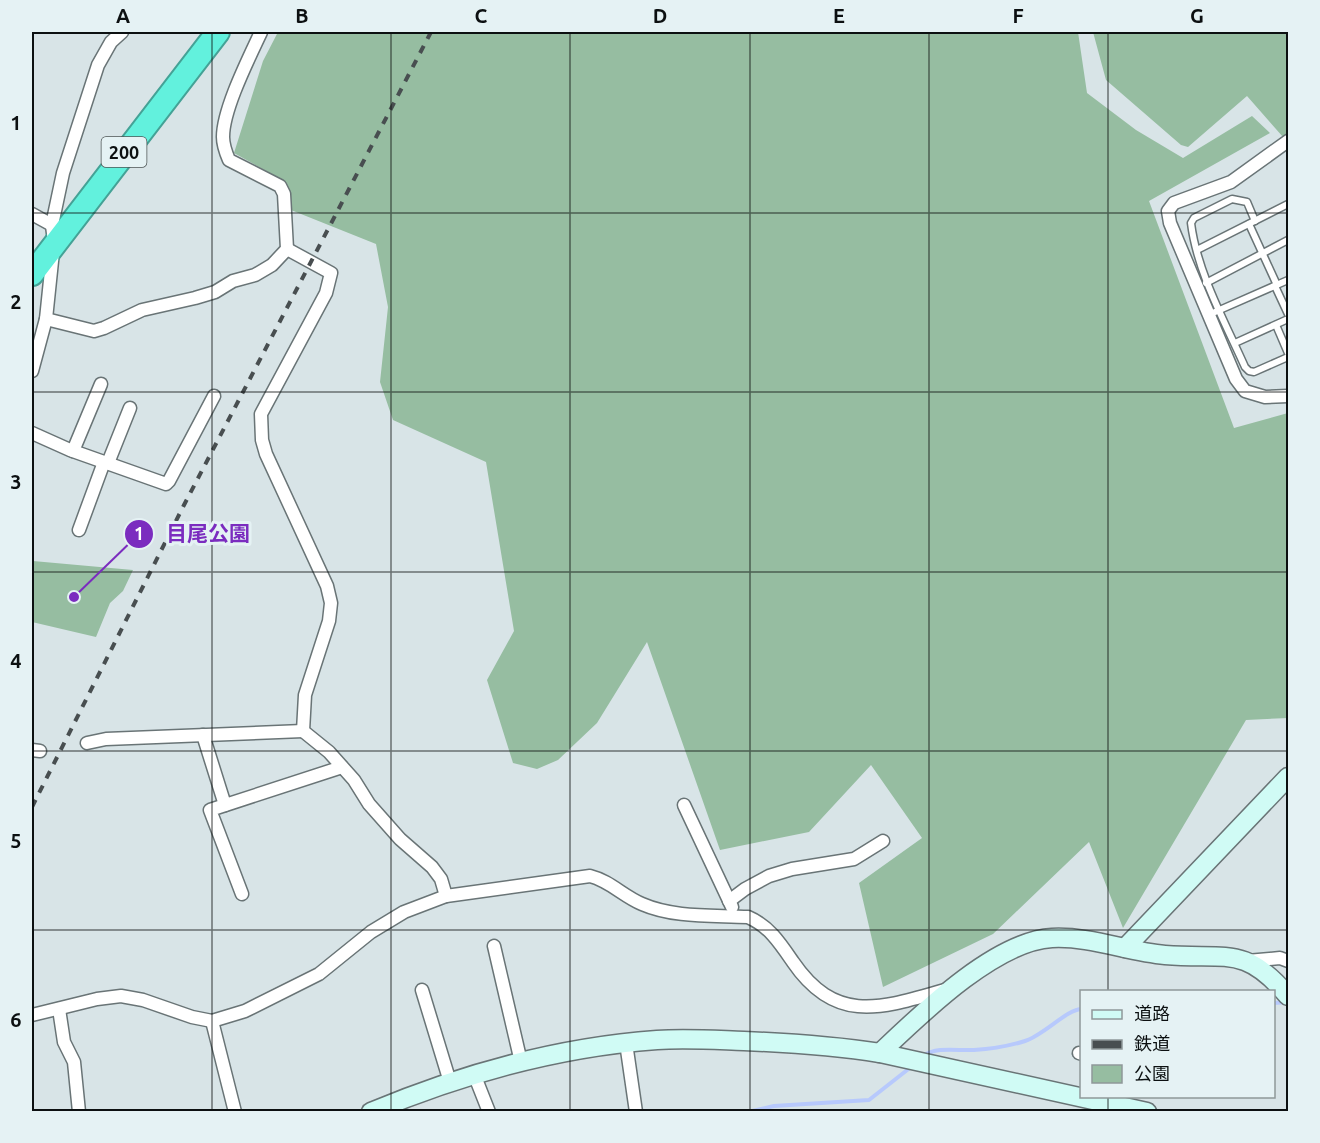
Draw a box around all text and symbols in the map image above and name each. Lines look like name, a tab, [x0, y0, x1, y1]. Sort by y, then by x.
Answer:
text: A	[116, 4, 130, 27]
text: B	[295, 4, 309, 27]
text: C	[475, 4, 488, 27]
text: D	[653, 4, 667, 27]
text: E	[833, 4, 845, 27]
text: F	[1012, 4, 1024, 27]
text: G	[1190, 4, 1204, 27]
text: 1	[10, 111, 22, 134]
road number: 200	[102, 137, 146, 167]
text: 2	[10, 290, 22, 313]
text: 3	[10, 470, 22, 493]
callout: 目尾公園	[124, 515, 262, 554]
text: 目尾公園	[166, 521, 250, 545]
text: 1	[134, 523, 144, 543]
text: 4	[10, 649, 22, 672]
text: 5	[10, 829, 22, 852]
legend	[1080, 990, 1275, 1098]
text: 道路	[1134, 1003, 1170, 1023]
text: 6	[10, 1008, 22, 1031]
text: 鉄道	[1134, 1033, 1170, 1053]
text: 公園	[1134, 1063, 1170, 1083]

